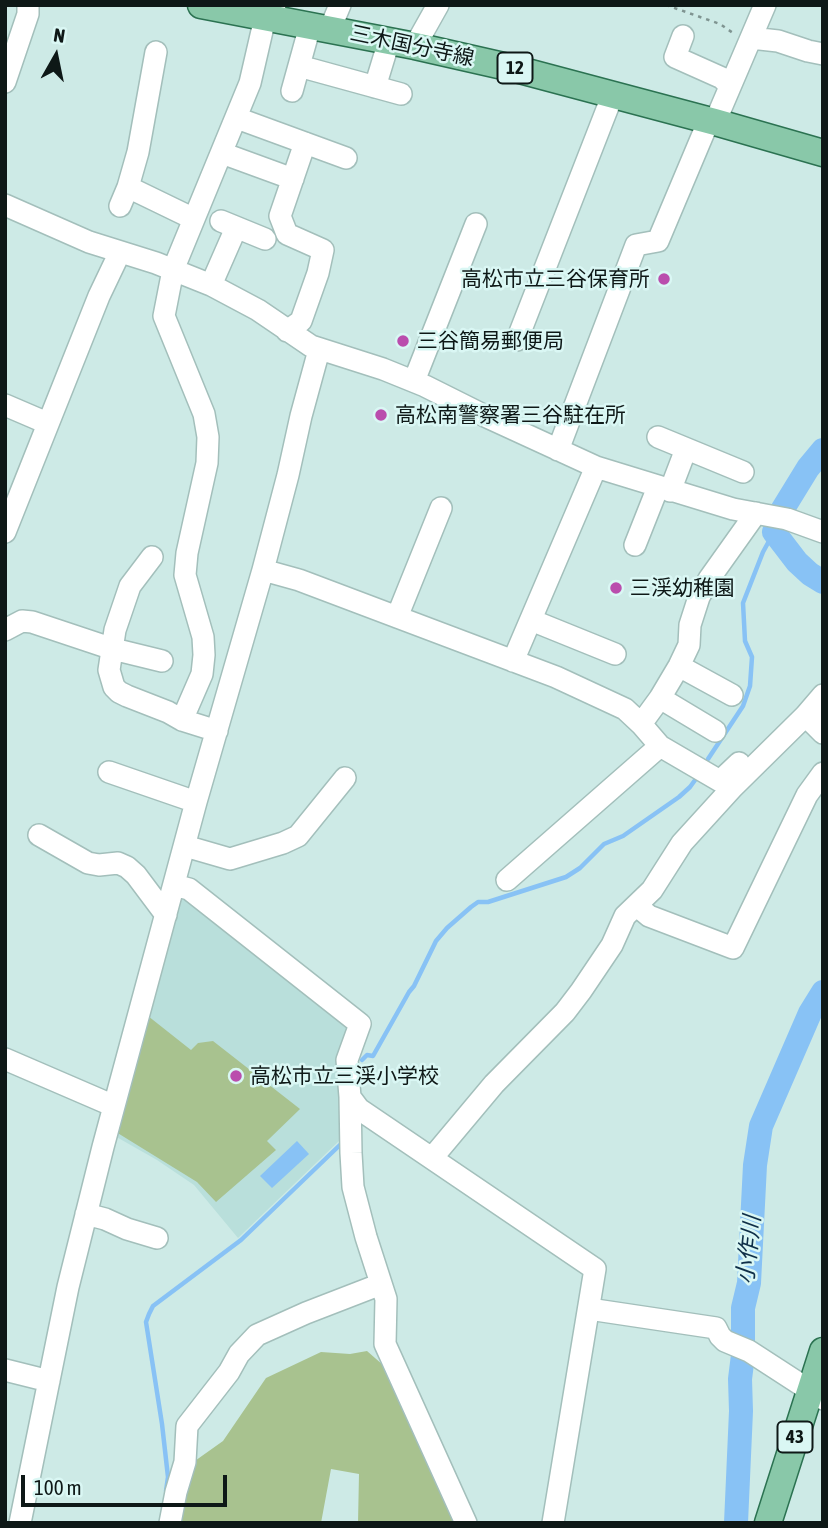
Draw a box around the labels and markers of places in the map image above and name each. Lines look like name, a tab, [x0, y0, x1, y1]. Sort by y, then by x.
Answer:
place label: 高松市立三谷保育所	[461, 266, 650, 292]
marker: 高松市立三谷保育所	[656, 271, 672, 287]
place label: 三谷簡易郵便局	[417, 328, 564, 354]
marker: 三谷簡易郵便局	[395, 333, 411, 349]
place label: 高松南警察署三谷駐在所	[395, 402, 626, 428]
marker: 高松南警察署三谷駐在所	[373, 407, 389, 423]
place label: 三渓幼稚園	[630, 575, 735, 601]
marker: 三渓幼稚園	[608, 580, 624, 596]
place label: 高松市立三渓小学校	[250, 1063, 439, 1089]
marker: 高松市立三渓小学校	[228, 1068, 244, 1084]

